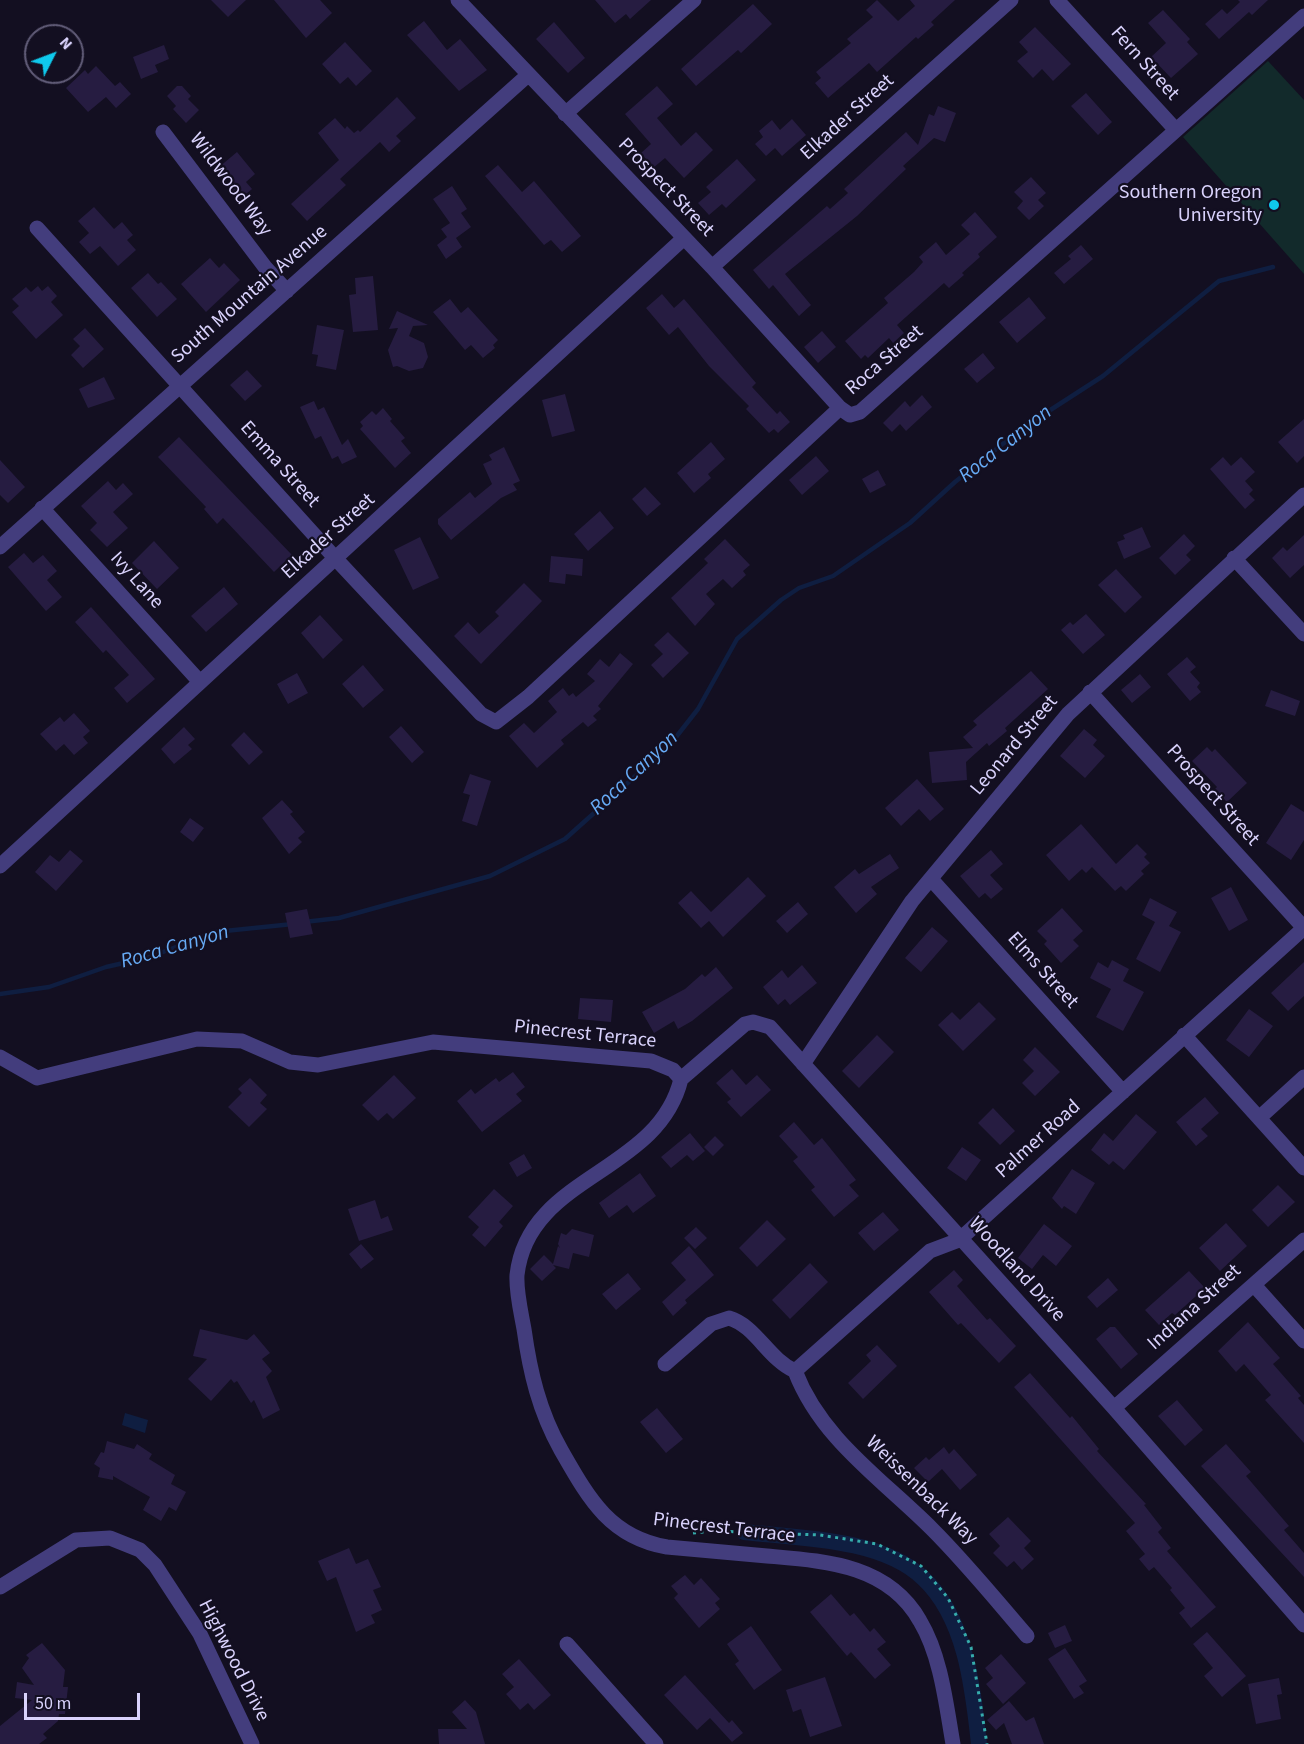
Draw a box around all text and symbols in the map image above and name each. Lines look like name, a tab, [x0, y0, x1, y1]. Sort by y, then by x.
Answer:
street label: Fern Street	[1104, 22, 1184, 106]
north arrow	[24, 24, 84, 84]
text: N	[54, 32, 78, 55]
street label: Elkader Street	[796, 70, 900, 166]
street label: Wildwood Way	[183, 129, 277, 241]
street label: Prospect Street	[612, 134, 718, 242]
place label: Southern Oregon University	[1119, 182, 1262, 229]
marker: Southern Oregon University	[1267, 198, 1281, 212]
street label: South Mountain Avenue	[167, 221, 333, 369]
street label: Roca Street	[841, 321, 929, 401]
water label: Roca Canyon	[954, 401, 1058, 489]
street label: Emma Street	[234, 417, 324, 513]
street label: Elkader Street	[277, 489, 381, 585]
street label: Ivy Lane	[104, 547, 168, 615]
street label: Leonard Street	[966, 691, 1064, 801]
water label: Roca Canyon	[586, 727, 684, 821]
street label: Prospect Street	[1160, 740, 1264, 852]
water label: Roca Canyon	[118, 921, 232, 975]
street label: Elms Street	[1001, 928, 1083, 1014]
street label: Pinecrest Terrace	[513, 1016, 657, 1054]
street label: Palmer Road	[992, 1096, 1086, 1184]
street label: Woodland Drive	[963, 1213, 1069, 1327]
street label: Indiana Street	[1143, 1260, 1247, 1356]
street label: Weissenback Way	[860, 1431, 982, 1551]
street label: Pinecrest Terrace	[652, 1508, 796, 1550]
street label: Highwood Drive	[192, 1596, 274, 1726]
scale bar	[27, 1681, 142, 1719]
text: 50 m	[35, 1691, 71, 1716]

